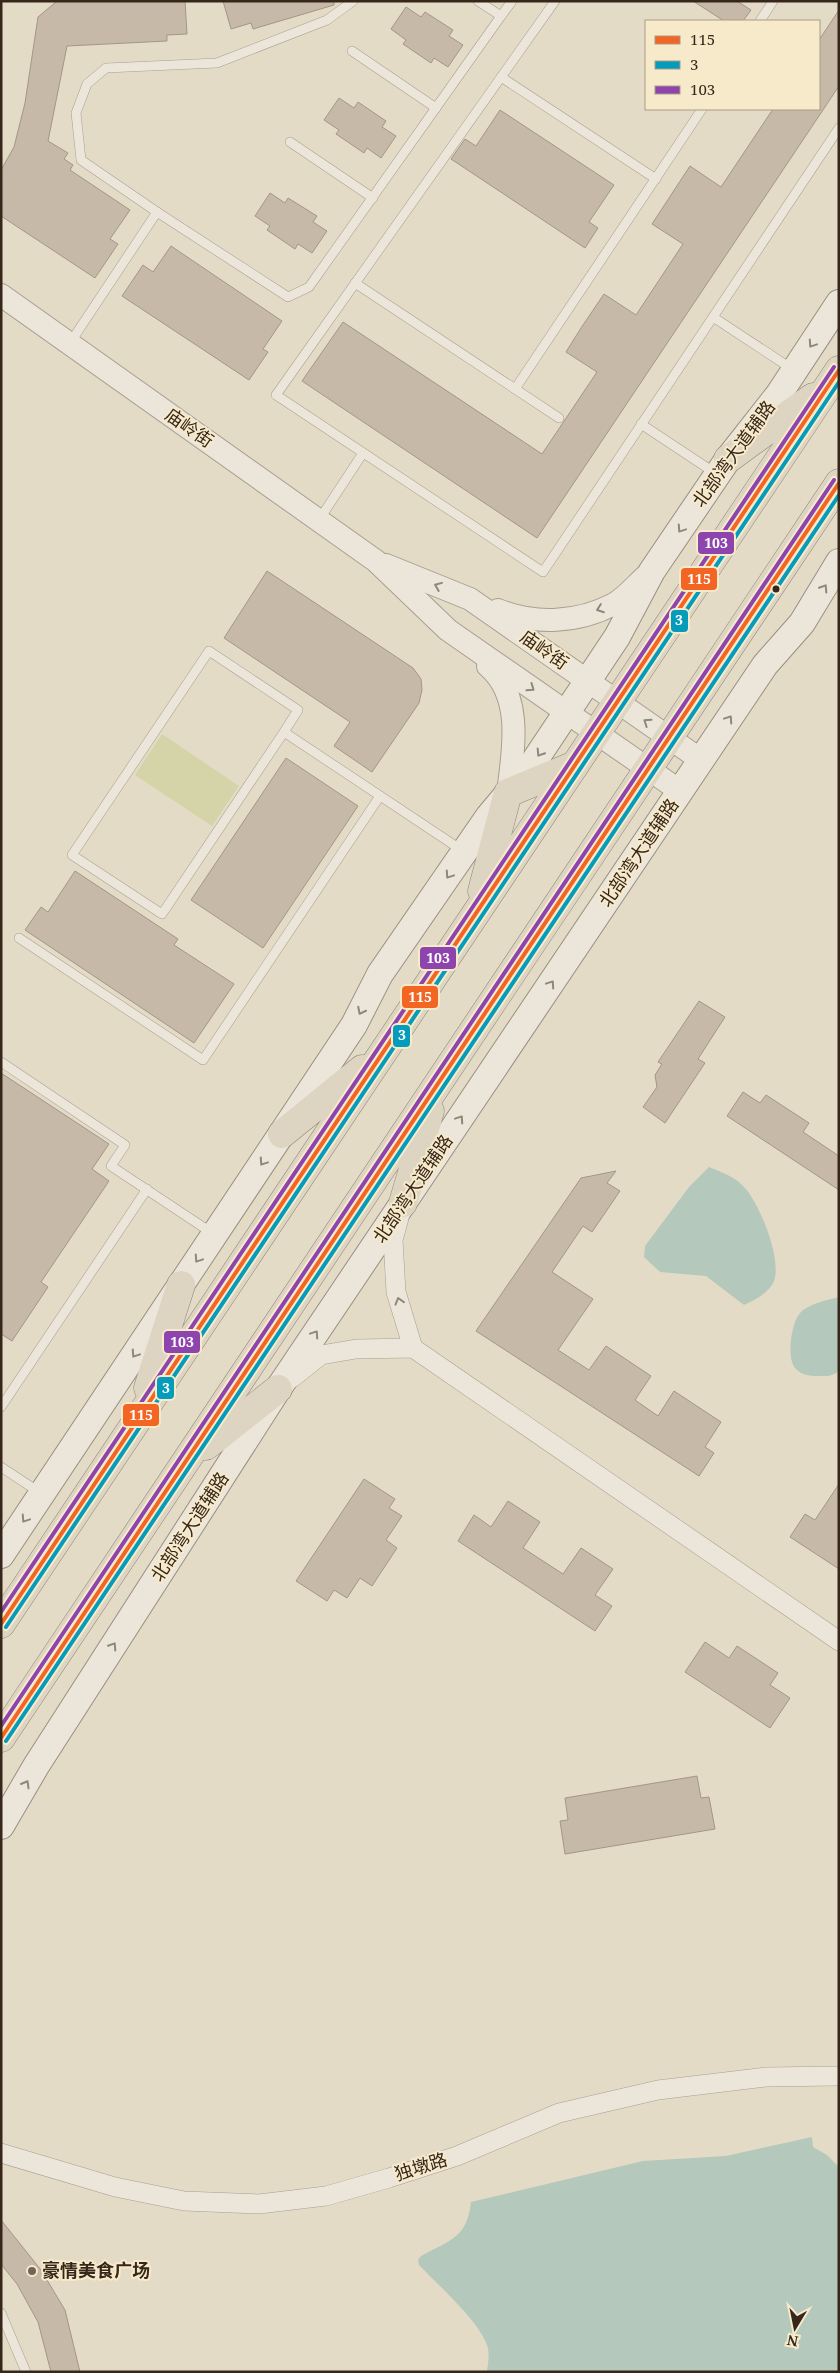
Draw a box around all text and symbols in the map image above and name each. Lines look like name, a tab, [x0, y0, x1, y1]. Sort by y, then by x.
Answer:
legend	[645, 20, 820, 110]
text: 115	[690, 29, 715, 49]
text: 3	[690, 54, 698, 74]
text: 103	[690, 79, 715, 99]
one-way arrow	[809, 338, 818, 347]
street label: 北部湾大道辅路	[686, 395, 780, 511]
street label: 庙岭街	[161, 402, 219, 452]
one-way arrow	[678, 523, 687, 532]
line badge: 103	[697, 531, 735, 555]
text: 103	[704, 533, 728, 552]
line badge: 115	[680, 567, 718, 591]
text: 115	[687, 569, 711, 588]
one-way arrow	[434, 582, 443, 592]
unlabelled marker	[771, 584, 781, 594]
one-way arrow	[818, 584, 827, 594]
one-way arrow	[596, 603, 604, 613]
line badge: 3	[670, 609, 689, 633]
text: 3	[675, 610, 683, 629]
street label: 庙岭街	[516, 624, 574, 674]
one-way arrow	[526, 682, 535, 691]
one-way arrow	[723, 716, 732, 725]
one-way arrow	[643, 719, 653, 728]
one-way arrow	[537, 747, 546, 757]
street label: 北部湾大道辅路	[593, 794, 683, 911]
one-way arrow	[446, 869, 455, 878]
line badge: 103	[419, 946, 457, 970]
text: 103	[426, 948, 450, 967]
one-way arrow	[545, 980, 554, 990]
line badge: 115	[401, 985, 439, 1009]
text: 115	[408, 987, 432, 1006]
one-way arrow	[357, 1006, 367, 1015]
line badge: 3	[392, 1024, 411, 1048]
text: 3	[398, 1025, 406, 1044]
one-way arrow	[454, 1115, 463, 1125]
street label: 北部湾大道辅路	[367, 1130, 457, 1247]
one-way arrow	[260, 1156, 269, 1166]
one-way arrow	[195, 1254, 204, 1263]
one-way arrow	[394, 1297, 404, 1306]
line badge: 103	[163, 1330, 201, 1354]
one-way arrow	[309, 1331, 318, 1340]
text: 103	[170, 1332, 194, 1351]
one-way arrow	[132, 1349, 141, 1358]
line badge: 3	[156, 1376, 175, 1400]
text: 3	[162, 1378, 170, 1397]
line badge: 115	[122, 1403, 160, 1427]
text: 115	[129, 1405, 153, 1424]
street label: 北部湾大道辅路	[145, 1467, 234, 1586]
one-way arrow	[22, 1513, 31, 1522]
one-way arrow	[107, 1643, 116, 1652]
one-way arrow	[19, 1780, 29, 1789]
street label: 独墩路	[391, 2147, 450, 2185]
place label: 豪情美食广场	[42, 2258, 150, 2282]
marker: 豪情美食广场	[26, 2265, 38, 2277]
north arrow	[770, 2303, 820, 2353]
text: N	[786, 2331, 800, 2352]

